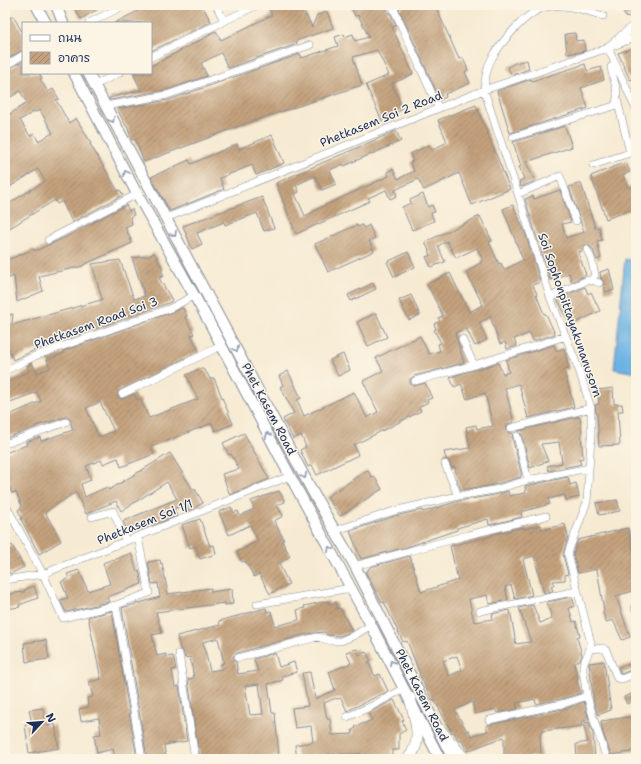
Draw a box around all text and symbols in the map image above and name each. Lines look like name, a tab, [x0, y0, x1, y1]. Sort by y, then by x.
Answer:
legend	[22, 22, 152, 74]
text: ถนน	[58, 30, 82, 46]
text: อาคาร	[58, 50, 90, 66]
street label: Phetkasem Soi 2 Road	[318, 87, 445, 151]
one-way arrow	[108, 116, 115, 123]
one-way arrow	[123, 170, 130, 177]
one-way arrow	[170, 230, 177, 238]
street label: Soi Sophonpittayakunanusorn	[534, 231, 606, 399]
street label: Phetkasem Road Soi 3	[32, 293, 160, 353]
one-way arrow	[231, 345, 239, 352]
street label: Phet Kasem Road	[238, 360, 300, 458]
one-way arrow	[265, 432, 273, 439]
one-way arrow	[299, 472, 307, 479]
street label: Phetkasem Soi 1/1	[95, 496, 195, 548]
one-way arrow	[328, 546, 335, 553]
street label: Phet Kasem Road	[392, 646, 452, 744]
one-way arrow	[389, 660, 397, 668]
north arrow	[22, 702, 62, 742]
text: N	[42, 711, 59, 725]

